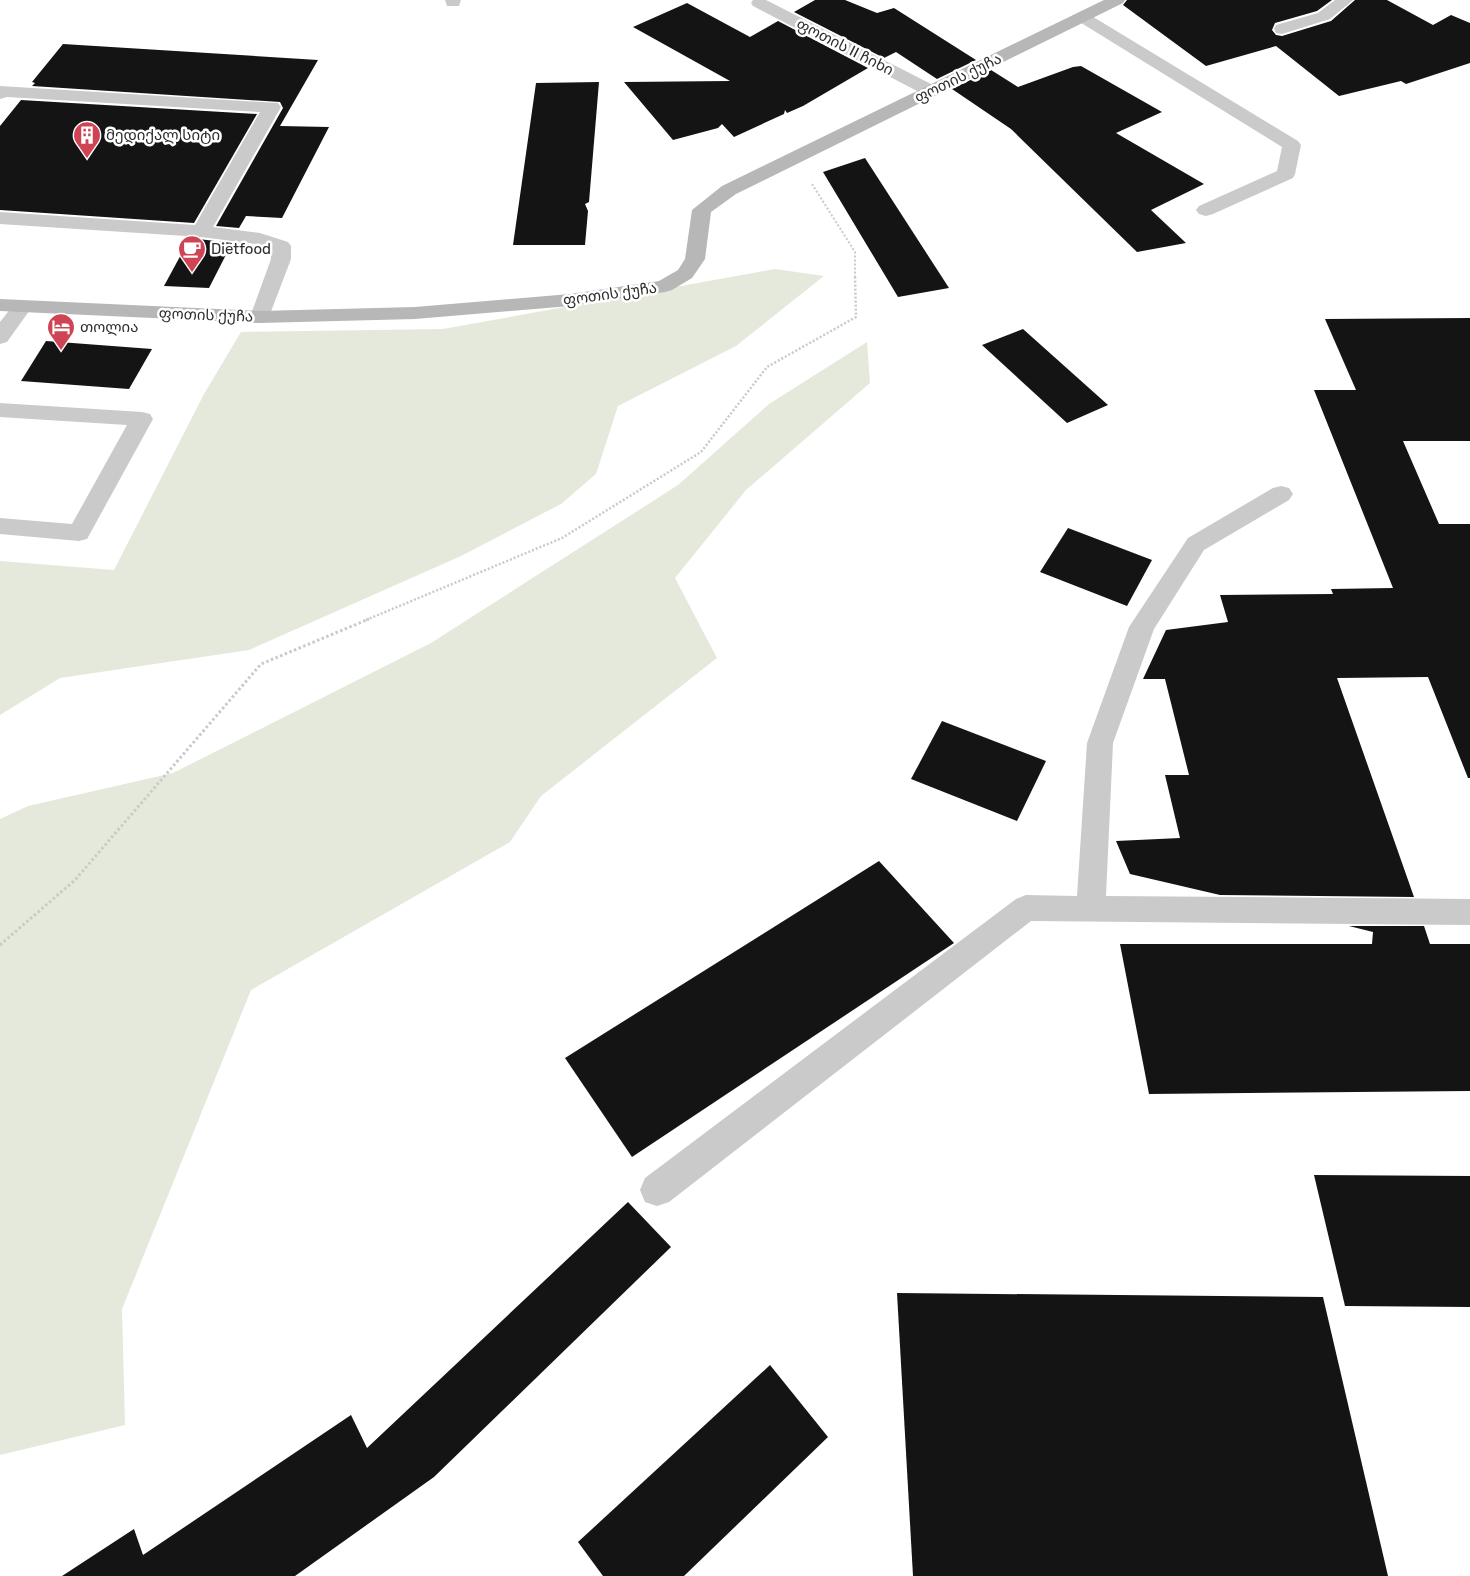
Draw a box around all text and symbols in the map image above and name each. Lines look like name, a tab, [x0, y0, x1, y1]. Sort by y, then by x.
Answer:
street label: ფოთის II ჩიხი	[793, 15, 897, 79]
street label: ფოთის ქუჩა	[912, 49, 1004, 107]
building icon: მედიქალ სიტი	[72, 120, 102, 159]
place label: მედიქალ სიტი	[106, 126, 220, 144]
cafe icon: Dietfood	[177, 234, 207, 273]
place label: Dietfood	[211, 240, 271, 258]
street label: ფოთის ქუჩა	[562, 279, 658, 309]
street label: ფოთის ქუჩა	[158, 304, 254, 326]
hotel icon: თოლია	[46, 312, 76, 351]
place label: თოლია	[80, 318, 138, 336]

